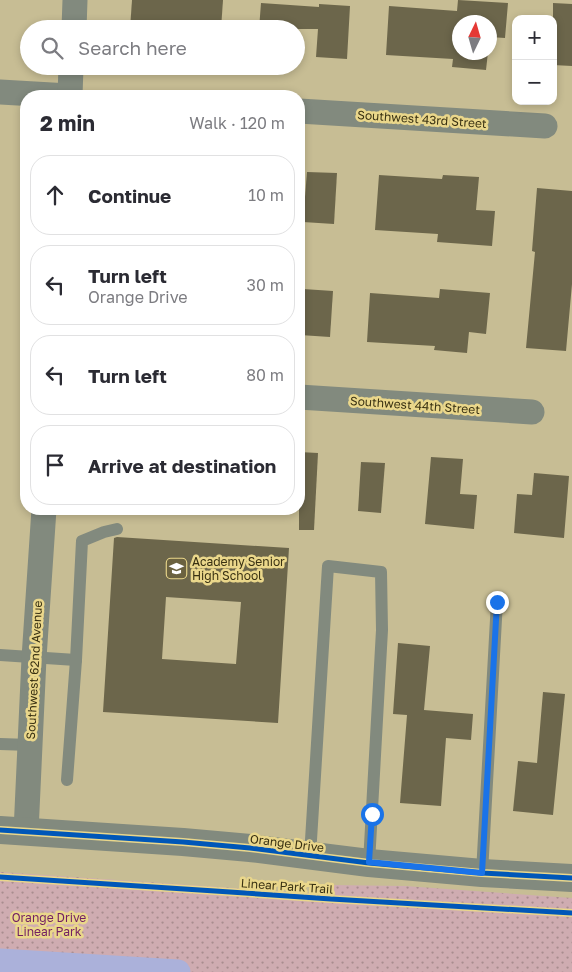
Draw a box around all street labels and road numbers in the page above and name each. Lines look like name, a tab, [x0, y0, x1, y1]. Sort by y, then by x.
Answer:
street label: Southwest 43rd Street	[357, 107, 487, 131]
street label: Southwest 44th Street	[350, 393, 481, 417]
street label: Southwest 62nd Avenue	[23, 600, 45, 740]
street label: Orange Drive	[249, 831, 325, 855]
street label: Linear Park Trail	[240, 875, 334, 897]

